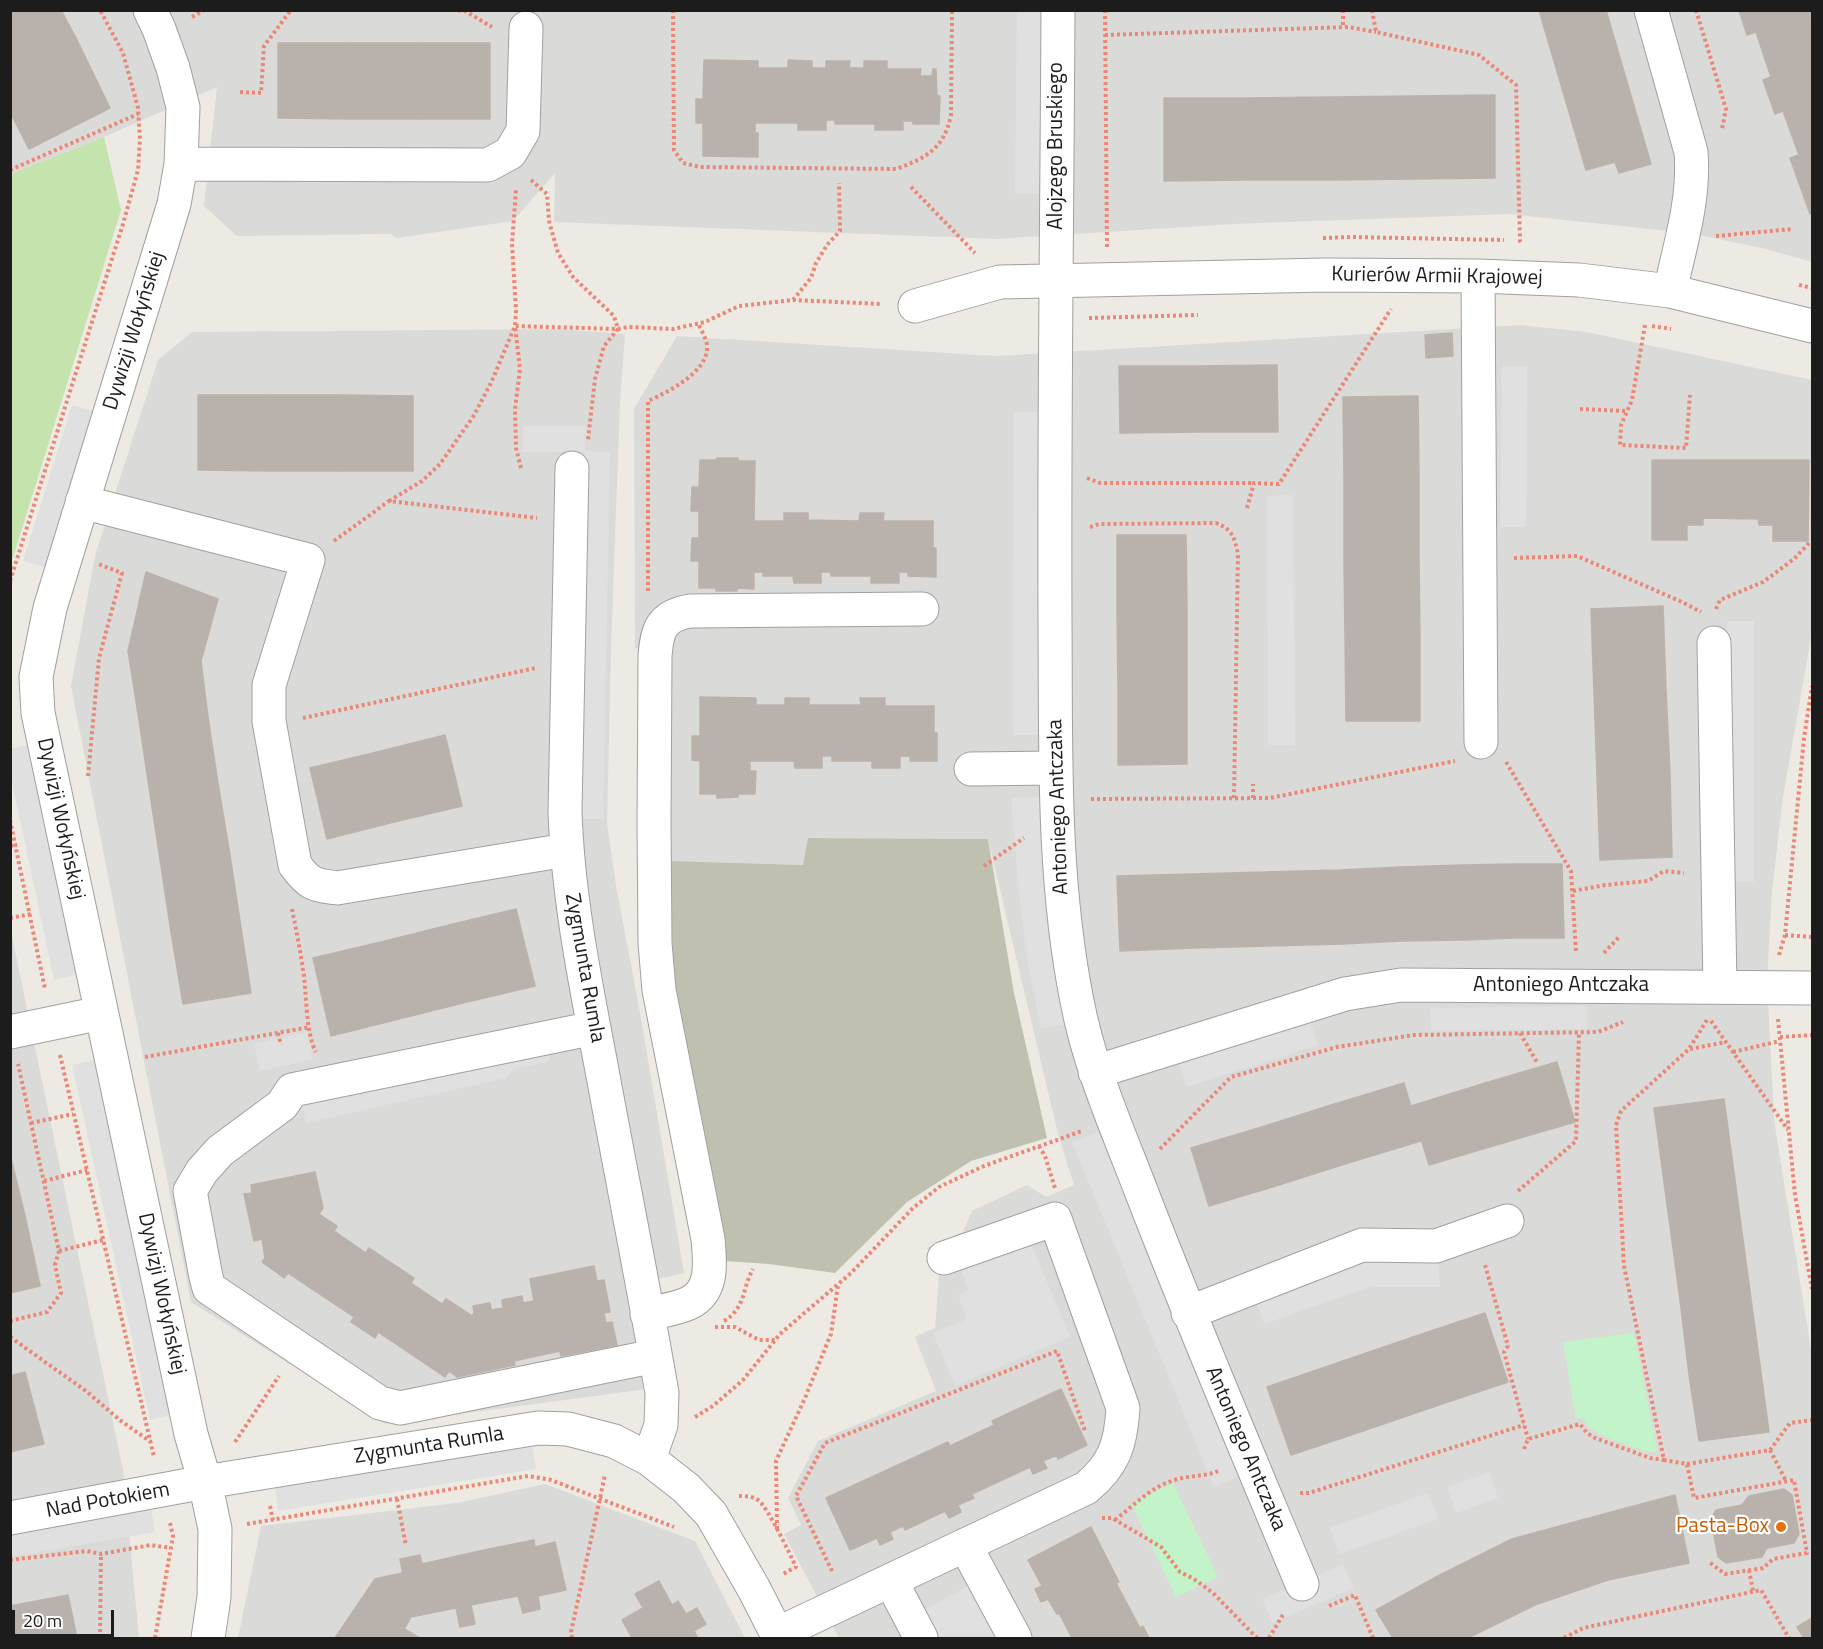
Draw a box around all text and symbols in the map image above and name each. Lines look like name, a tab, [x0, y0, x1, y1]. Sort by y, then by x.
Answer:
street label: Alojzego Bruskiego	[1044, 62, 1070, 230]
street label: Dywizji Wołyńskiej	[99, 249, 171, 413]
street label: Kurierów Armii Krajowej	[1331, 263, 1543, 291]
street label: Antoniego Antczaka	[1043, 719, 1075, 895]
street label: Dywizji Wołyńskiej	[31, 736, 89, 902]
street label: Zygmunta Rumla	[558, 891, 610, 1045]
street label: Antoniego Antczaka	[1473, 973, 1649, 999]
street label: Dywizji Wołyńskiej	[132, 1211, 190, 1377]
street label: Antoniego Antczaka	[1199, 1363, 1291, 1535]
street label: Zygmunta Rumla	[352, 1422, 506, 1470]
street label: Nad Potokiem	[44, 1478, 172, 1524]
place label: Pasta-Box	[1676, 1514, 1769, 1540]
marker: Pasta-Box	[1774, 1520, 1788, 1534]
scale bar	[15, 1598, 117, 1636]
text: 20 m	[23, 1607, 62, 1634]

